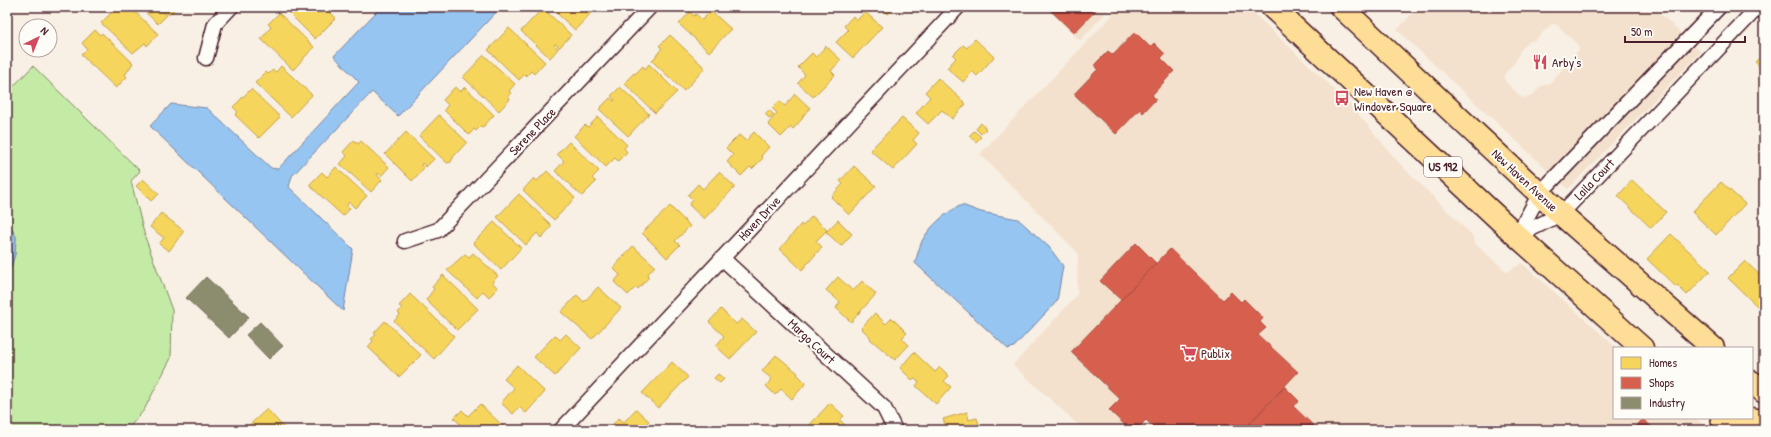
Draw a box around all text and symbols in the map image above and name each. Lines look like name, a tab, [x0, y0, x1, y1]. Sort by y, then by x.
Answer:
north arrow	[18, 18, 58, 58]
scale bar	[1625, 18, 1745, 44]
text: 50 m	[1631, 23, 1652, 40]
text: N	[38, 24, 52, 38]
restaurant icon: Arby's	[1531, 53, 1549, 71]
place label: Arby's	[1552, 53, 1581, 71]
place label: New Haven @ Windover Square	[1354, 82, 1432, 115]
bus stop icon: New Haven @ Windover Square	[1333, 89, 1351, 107]
street label: Serene Place	[505, 103, 559, 159]
street label: New Haven Avenue	[1488, 145, 1562, 215]
street label: Laila Court	[1570, 154, 1619, 204]
road number: US 192	[1424, 157, 1462, 177]
street label: Haven Drive	[734, 192, 784, 244]
street label: Margo Court	[784, 314, 840, 368]
supermarket icon: Publix	[1180, 344, 1198, 362]
place label: Publix	[1201, 344, 1230, 362]
legend	[1613, 347, 1753, 419]
text: Homes	[1649, 354, 1677, 371]
text: Shops	[1649, 374, 1675, 391]
text: Industry	[1649, 394, 1685, 411]

